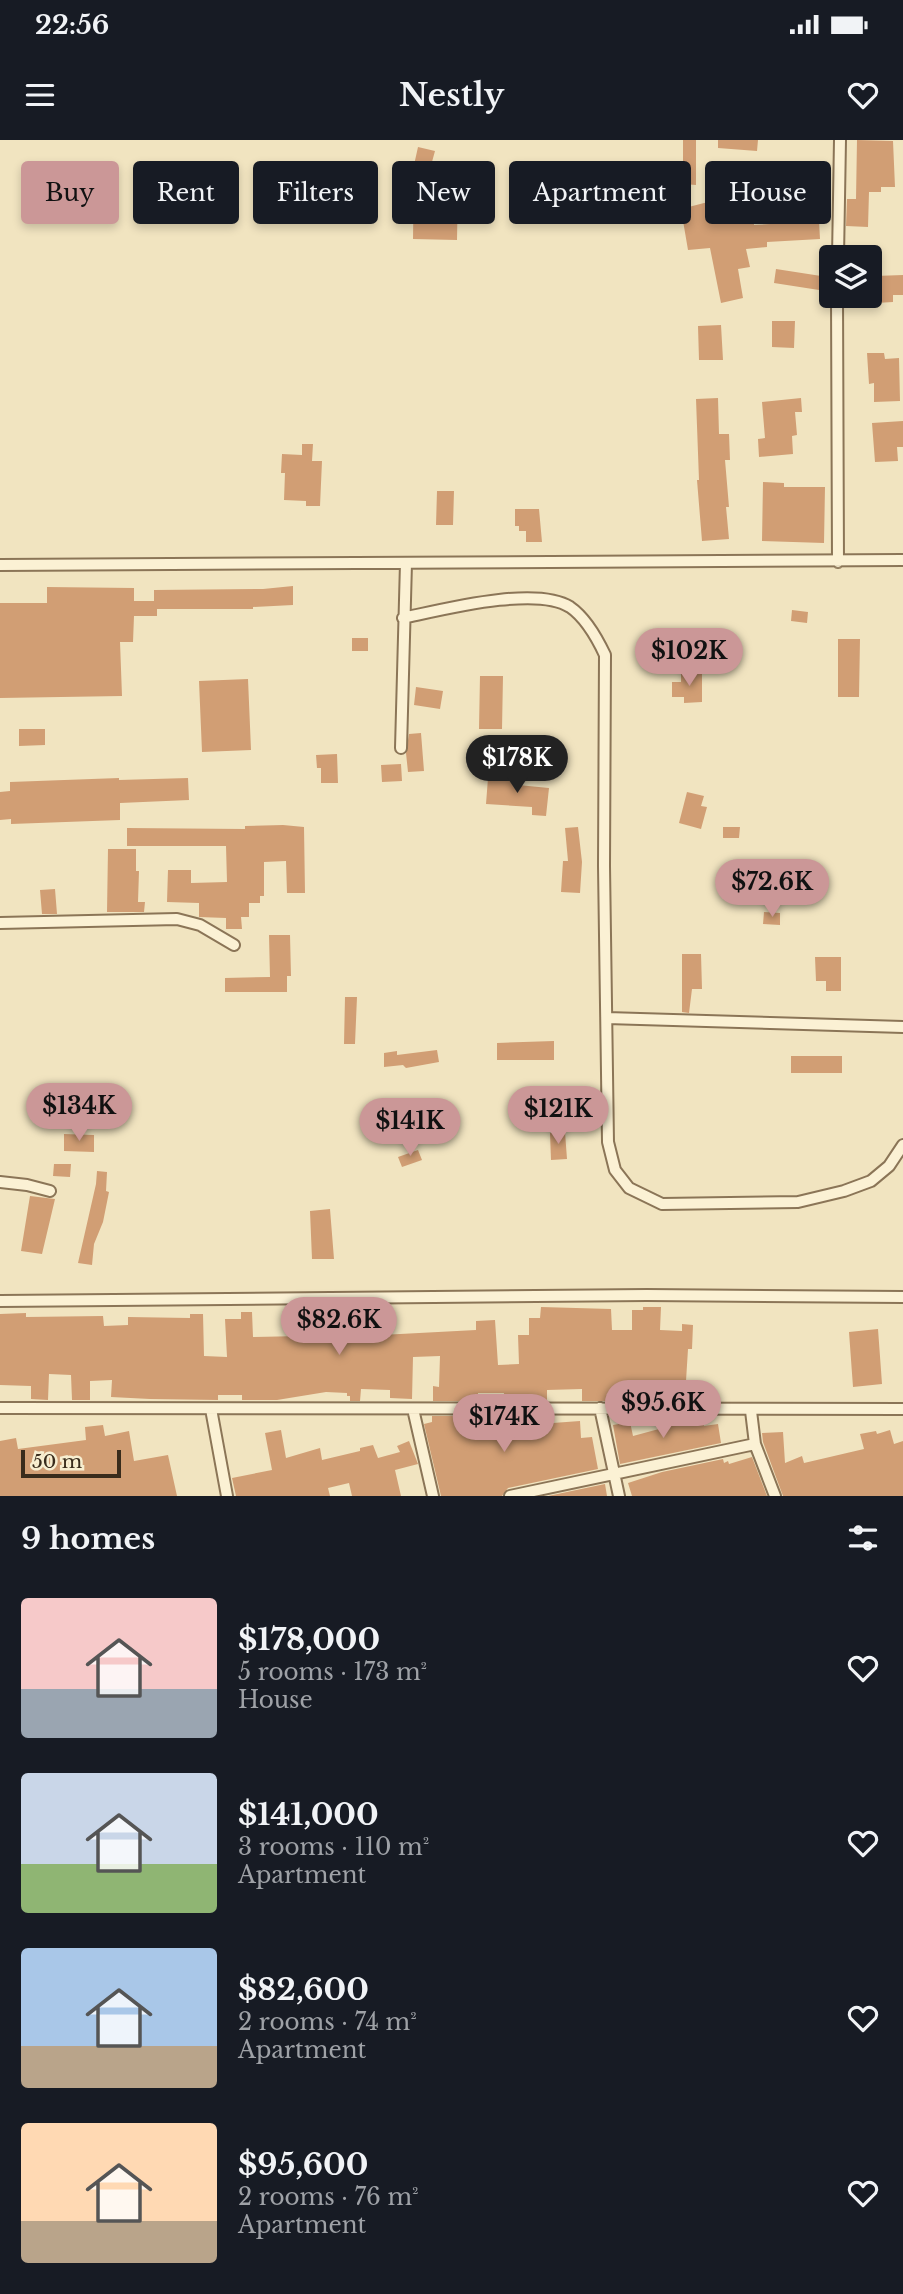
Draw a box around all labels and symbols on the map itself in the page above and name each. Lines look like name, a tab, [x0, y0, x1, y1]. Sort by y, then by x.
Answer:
pin: $102K	[640, 629, 738, 688]
pin: $178K	[468, 736, 566, 795]
pin: $72.6K	[715, 860, 829, 919]
pin: $134K	[30, 1084, 128, 1143]
pin: $121K	[509, 1086, 607, 1146]
pin: $141K	[361, 1098, 459, 1158]
pin: $82.6K	[282, 1298, 396, 1357]
pin: $95.6K	[606, 1380, 720, 1440]
pin: $174K	[455, 1394, 553, 1454]
scale bar	[21, 1447, 121, 1479]

